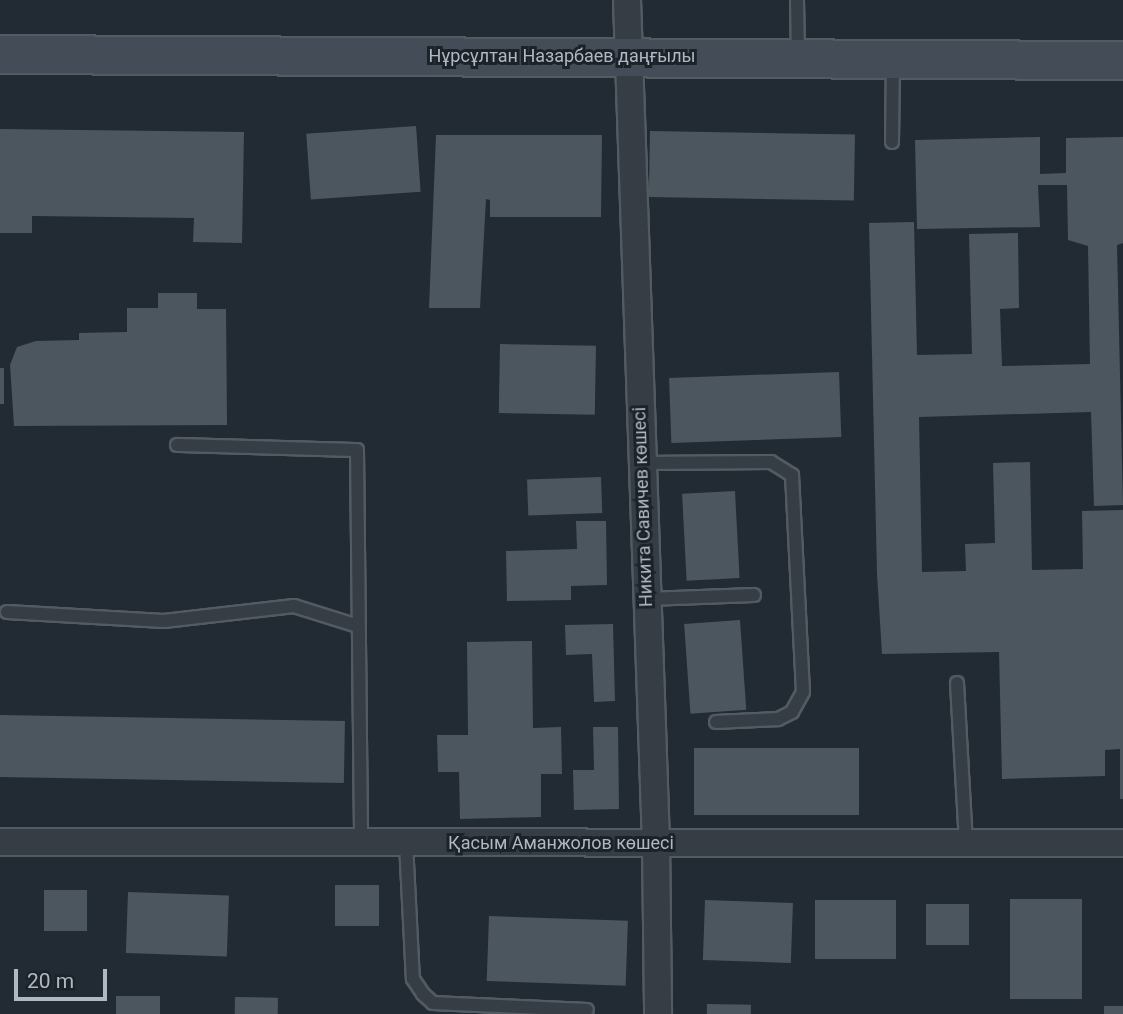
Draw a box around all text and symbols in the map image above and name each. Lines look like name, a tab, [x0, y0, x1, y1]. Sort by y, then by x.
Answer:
street label: Нұрсұлтан Назарбаев даңғылы	[428, 45, 696, 67]
street label: Никита Савичев көшесі	[629, 407, 657, 607]
street label: Қасым Аманжолов көшесі	[448, 832, 674, 854]
scale bar	[18, 954, 110, 998]
text: 20 m	[27, 969, 74, 993]

